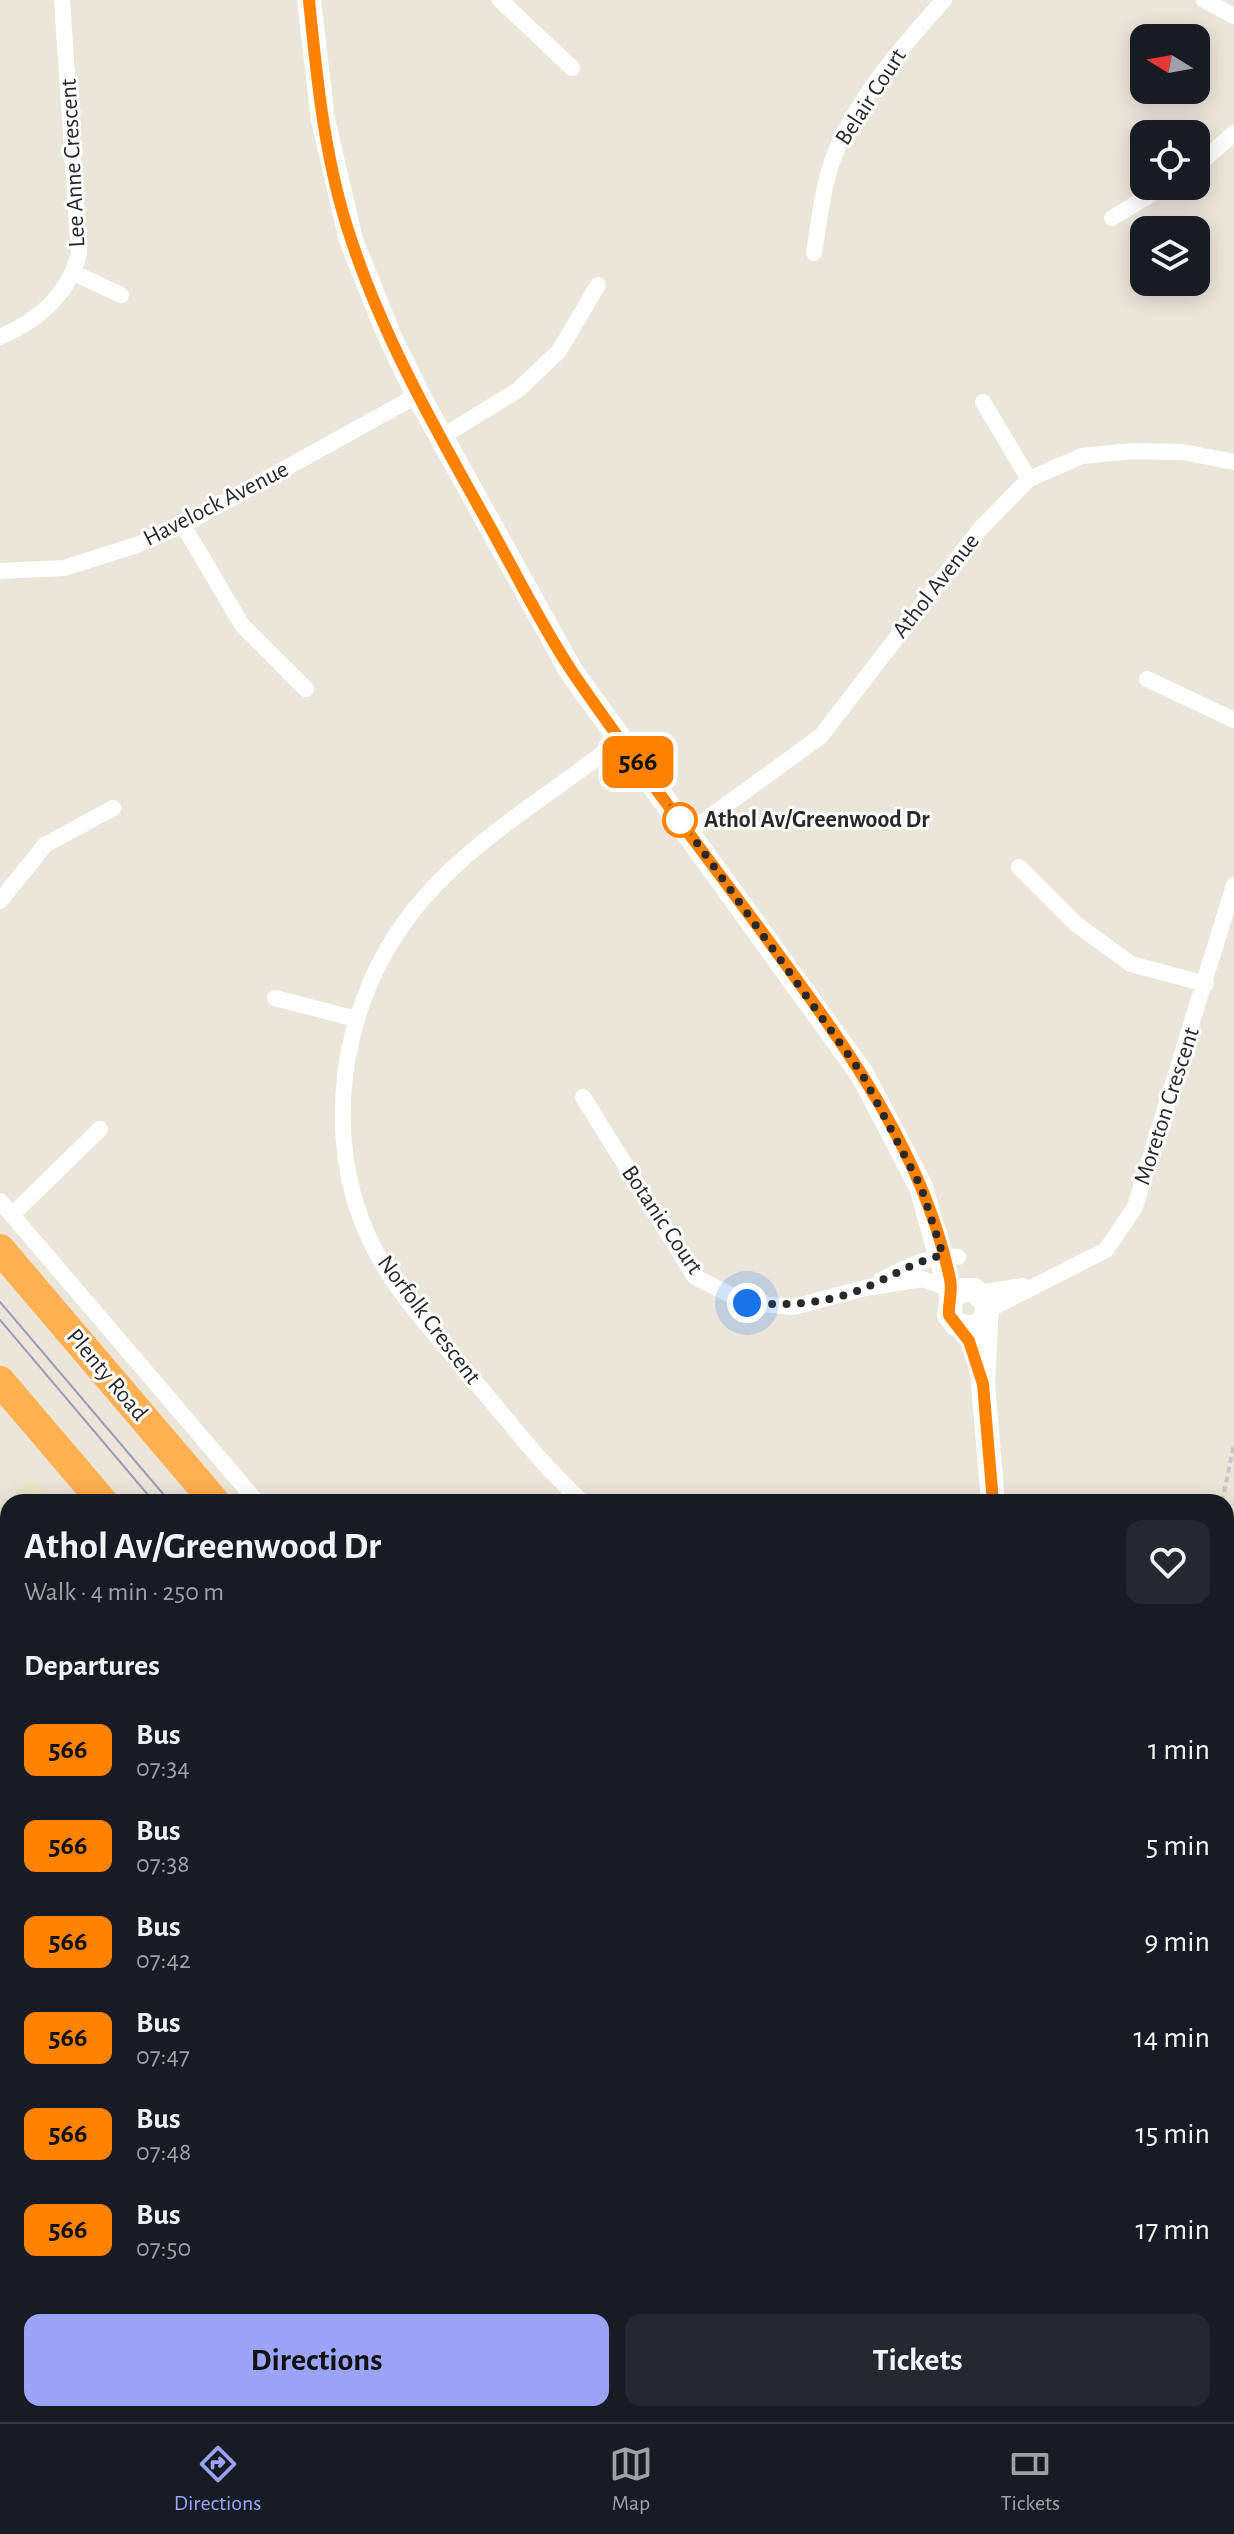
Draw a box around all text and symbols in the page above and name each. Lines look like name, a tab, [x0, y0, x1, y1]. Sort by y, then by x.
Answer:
north arrow	[1130, 24, 1210, 104]
map controls	[1130, 24, 1210, 296]
street label: Belair Court	[831, 44, 911, 149]
street label: Lee Anne Crescent	[57, 78, 89, 248]
button: locate	[1130, 120, 1210, 200]
button: layers	[1130, 216, 1210, 296]
street label: Havelock Avenue	[140, 457, 292, 551]
street label: Athol Avenue	[888, 529, 984, 643]
line badge: 566	[592, 736, 684, 788]
text: 566	[618, 748, 658, 776]
marker: Athol Av/Greenwood Dr	[663, 803, 697, 837]
place label: Athol Av/Greenwood Dr	[704, 808, 930, 832]
street label: Moreton Crescent	[1130, 1024, 1204, 1188]
street label: Botanic Court	[617, 1161, 707, 1279]
street label: Norfolk Crescent	[373, 1251, 485, 1389]
your location	[727, 1283, 767, 1323]
street label: Plenty Road	[62, 1325, 152, 1425]
button: heart	[1126, 1520, 1210, 1604]
text: Athol Av/Greenwood Dr	[24, 1528, 381, 1566]
text: Walk · 4 min · 250 m	[24, 1579, 224, 1605]
text: Departures	[24, 1651, 160, 1681]
text: Bus	[136, 1720, 181, 1750]
text: 1 min	[1148, 1735, 1210, 1765]
text: 566	[48, 1736, 88, 1764]
text: 07:34	[136, 1755, 190, 1781]
text: Bus	[136, 1816, 181, 1846]
text: 5 min	[1146, 1831, 1210, 1861]
text: 566	[48, 1832, 88, 1860]
text: 07:38	[136, 1851, 190, 1877]
text: Bus	[136, 1912, 181, 1942]
text: 9 min	[1144, 1927, 1210, 1957]
text: 566	[48, 1928, 88, 1956]
text: 07:42	[136, 1947, 191, 1973]
text: Bus	[136, 2008, 181, 2038]
text: 14 min	[1134, 2023, 1210, 2053]
text: 566	[48, 2024, 88, 2052]
text: 07:47	[136, 2043, 190, 2069]
text: Bus	[136, 2104, 181, 2134]
text: 15 min	[1135, 2119, 1210, 2149]
text: 566	[48, 2120, 88, 2148]
text: 07:48	[136, 2139, 191, 2165]
text: Bus	[136, 2200, 181, 2230]
text: 17 min	[1135, 2215, 1210, 2245]
text: 566	[48, 2216, 88, 2244]
text: 07:50	[136, 2235, 191, 2261]
button: Directions	[24, 2314, 609, 2406]
button: Tickets	[625, 2314, 1210, 2406]
tab: Directions	[174, 2442, 261, 2516]
tab: Map	[609, 2442, 653, 2516]
tab: Tickets	[1001, 2442, 1060, 2516]

